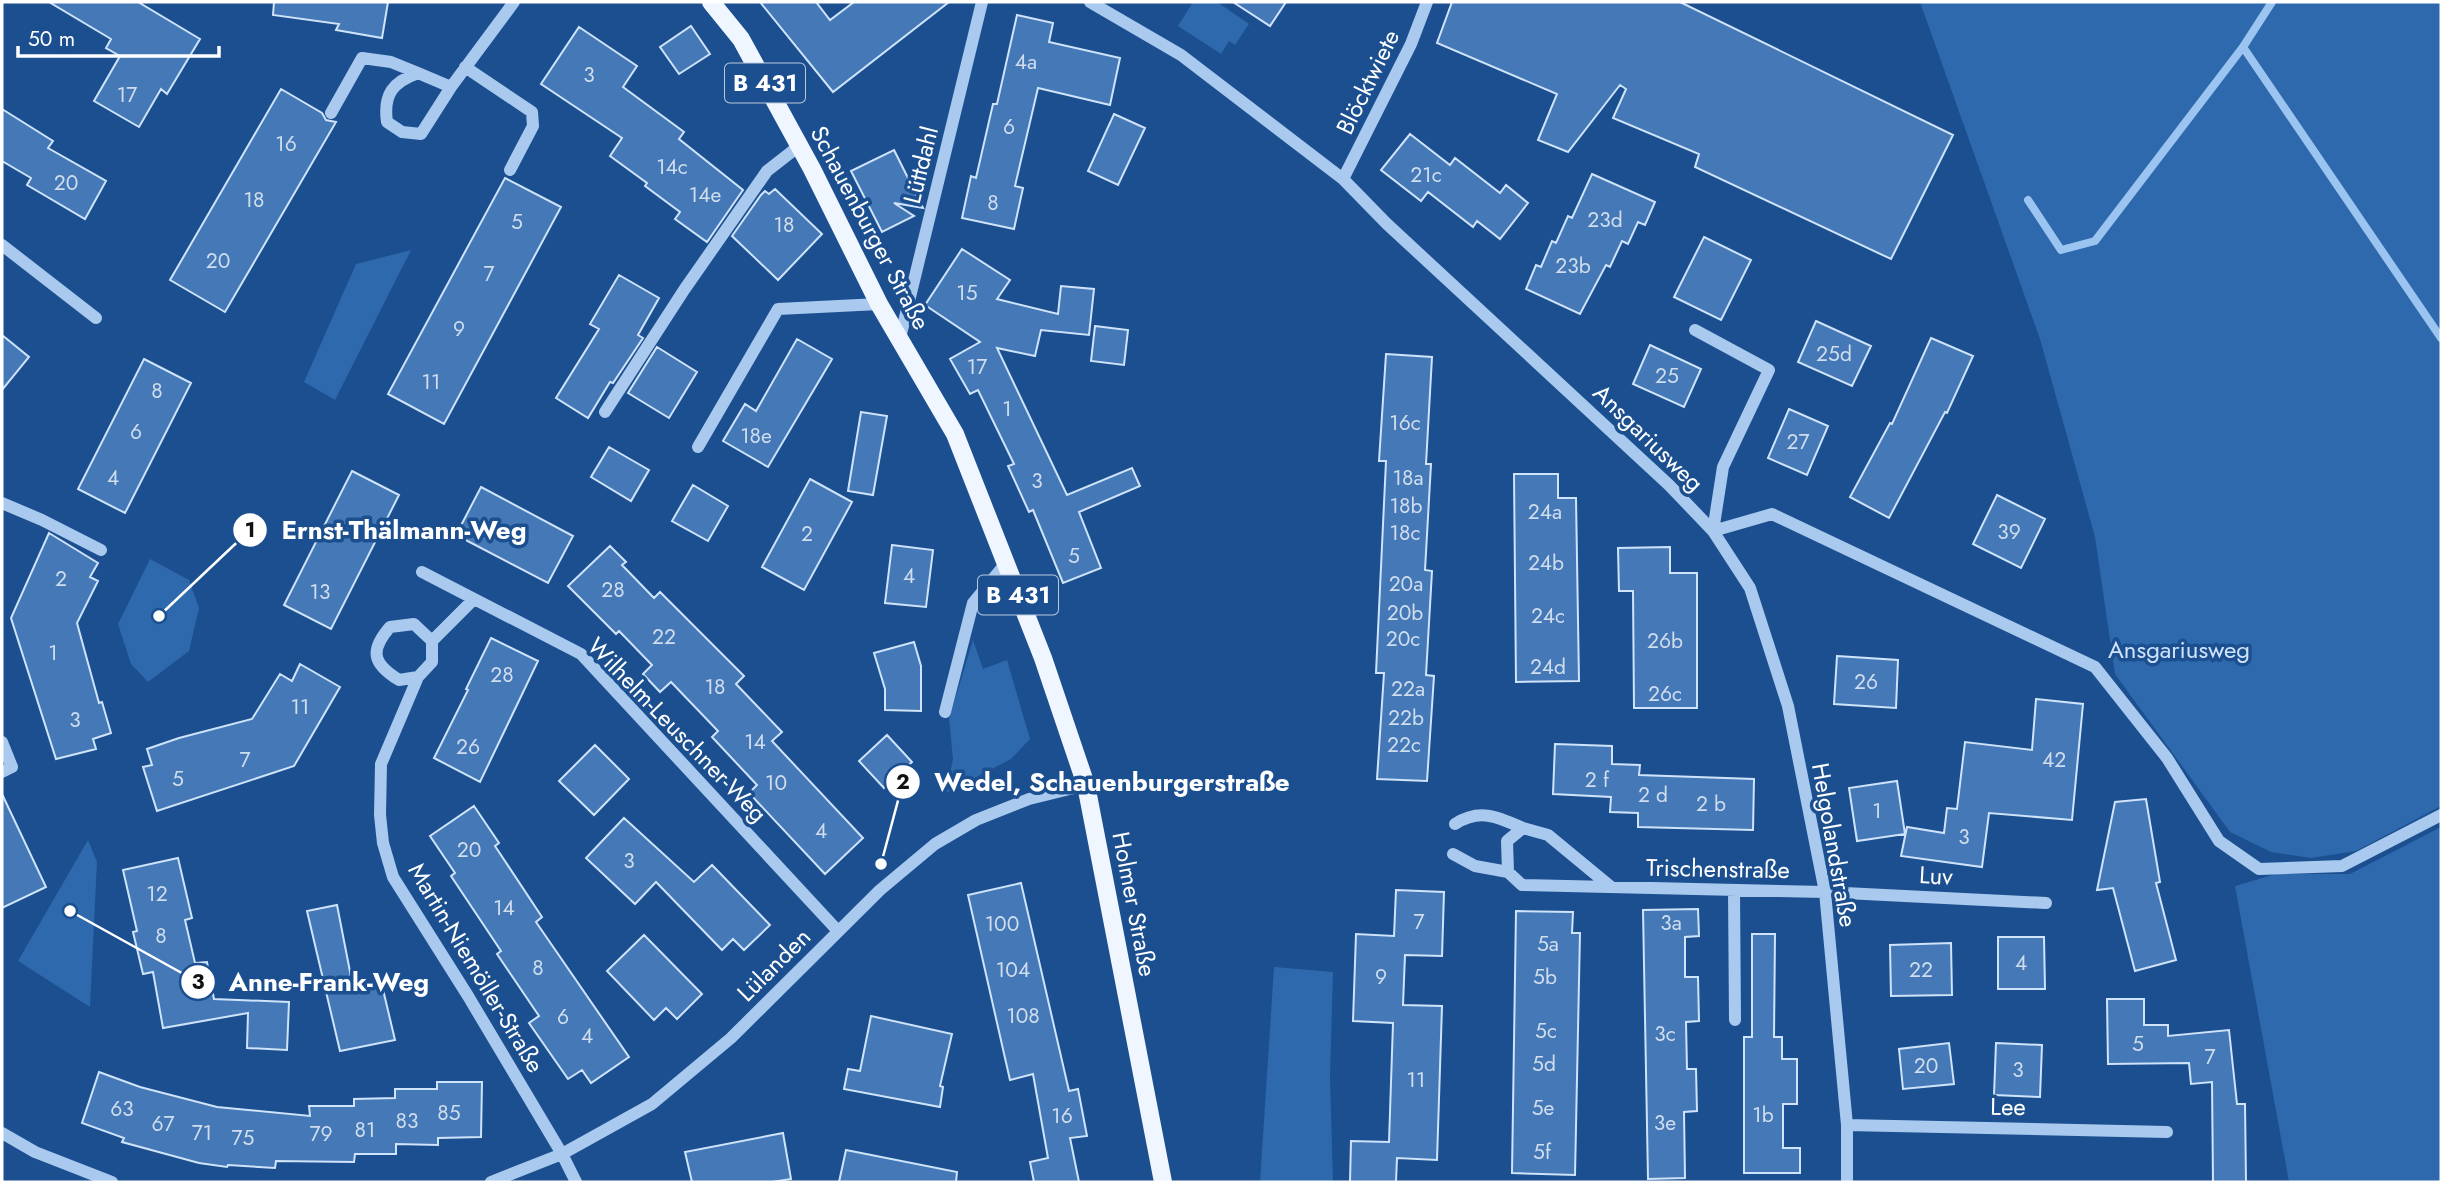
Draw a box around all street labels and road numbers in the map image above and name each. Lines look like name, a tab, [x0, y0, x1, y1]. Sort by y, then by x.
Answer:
street label: Blöcktwiete	[1327, 23, 1408, 140]
road number: B 431	[725, 64, 805, 102]
street label: Schauenburger Straße	[802, 120, 939, 336]
street label: Lüttdahl	[894, 123, 947, 207]
street label: Ansgariusweg	[1585, 376, 1712, 500]
road number: B 431	[978, 576, 1058, 614]
street label: Wilhelm-Leuschner-Weg	[580, 629, 775, 830]
street label: Helgolandstraße	[1803, 760, 1866, 930]
street label: Holmer Straße	[1103, 828, 1166, 979]
street label: Trischenstraße	[1646, 850, 1790, 887]
street label: Martin-Niemöller-Straße	[400, 856, 553, 1079]
street label: Luv	[1918, 857, 1954, 894]
street label: Lülanden	[729, 920, 818, 1009]
street label: Lee	[1990, 1089, 2026, 1124]

